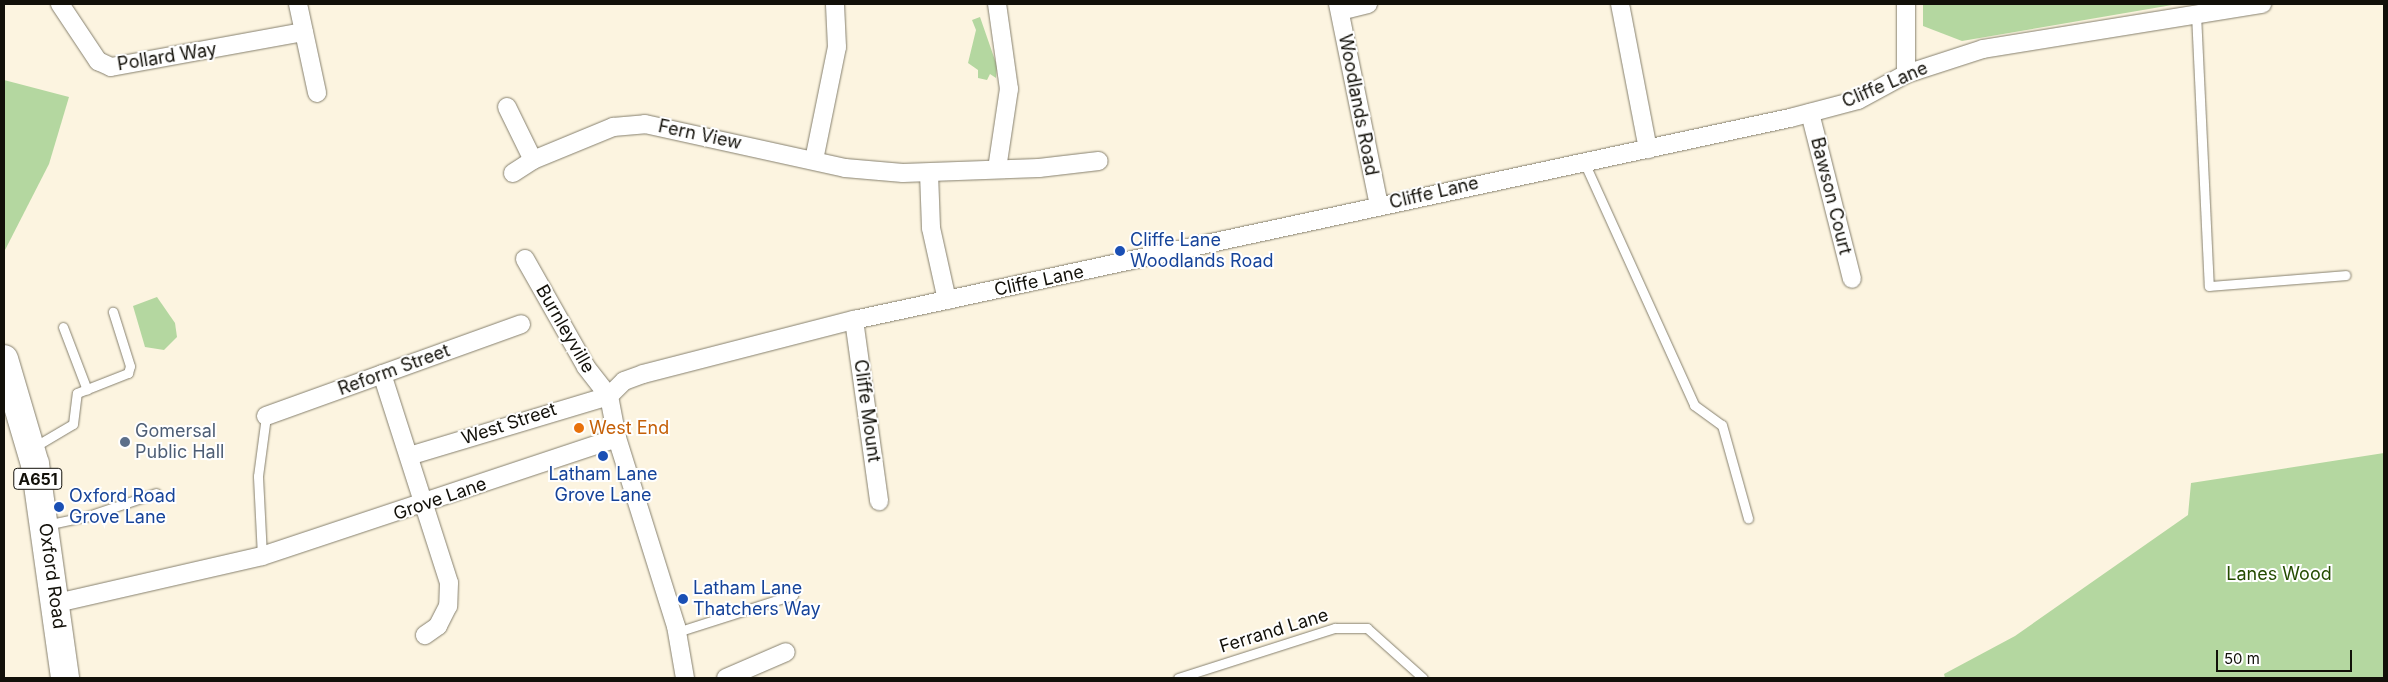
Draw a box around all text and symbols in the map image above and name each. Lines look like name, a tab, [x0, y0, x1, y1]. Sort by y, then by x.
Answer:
street label: Woodlands Road	[1334, 32, 1382, 178]
street label: Pollard Way	[116, 38, 218, 76]
street label: Cliffe Lane	[1839, 57, 1931, 113]
street label: Fern View	[656, 116, 744, 154]
street label: Bawson Court	[1806, 135, 1856, 257]
street label: Cliffe Lane	[1387, 172, 1481, 214]
place label: Cliffe Lane Woodlands Road	[1130, 230, 1274, 272]
marker: Cliffe Lane Woodlands Road	[1114, 245, 1126, 257]
street label: Cliffe Lane	[992, 261, 1086, 301]
street label: Burnleyville	[531, 281, 599, 377]
street label: Reform Street	[335, 340, 453, 400]
street label: Cliffe Mount	[849, 358, 885, 464]
street label: West Street	[459, 399, 559, 449]
place label: West End	[589, 417, 669, 439]
place label: Gomersal Public Hall	[135, 421, 224, 464]
marker: West End	[573, 422, 585, 434]
marker: Gomersal Public Hall	[119, 436, 131, 448]
marker: Latham Lane Grove Lane	[597, 450, 609, 462]
place label: Latham Lane Grove Lane	[548, 464, 658, 506]
road number: A651	[13, 466, 63, 492]
street label: Grove Lane	[391, 473, 489, 525]
place label: Oxford Road Grove Lane	[69, 486, 176, 528]
marker: Oxford Road Grove Lane	[53, 501, 65, 513]
street label: Oxford Road	[34, 522, 70, 630]
park label: Lanes Wood	[2226, 563, 2332, 585]
place label: Latham Lane Thatchers Way	[693, 578, 821, 620]
marker: Latham Lane Thatchers Way	[677, 593, 689, 605]
street label: Ferrand Lane	[1217, 604, 1331, 658]
scale bar	[2218, 640, 2354, 672]
text: 50 m	[2224, 649, 2260, 668]

